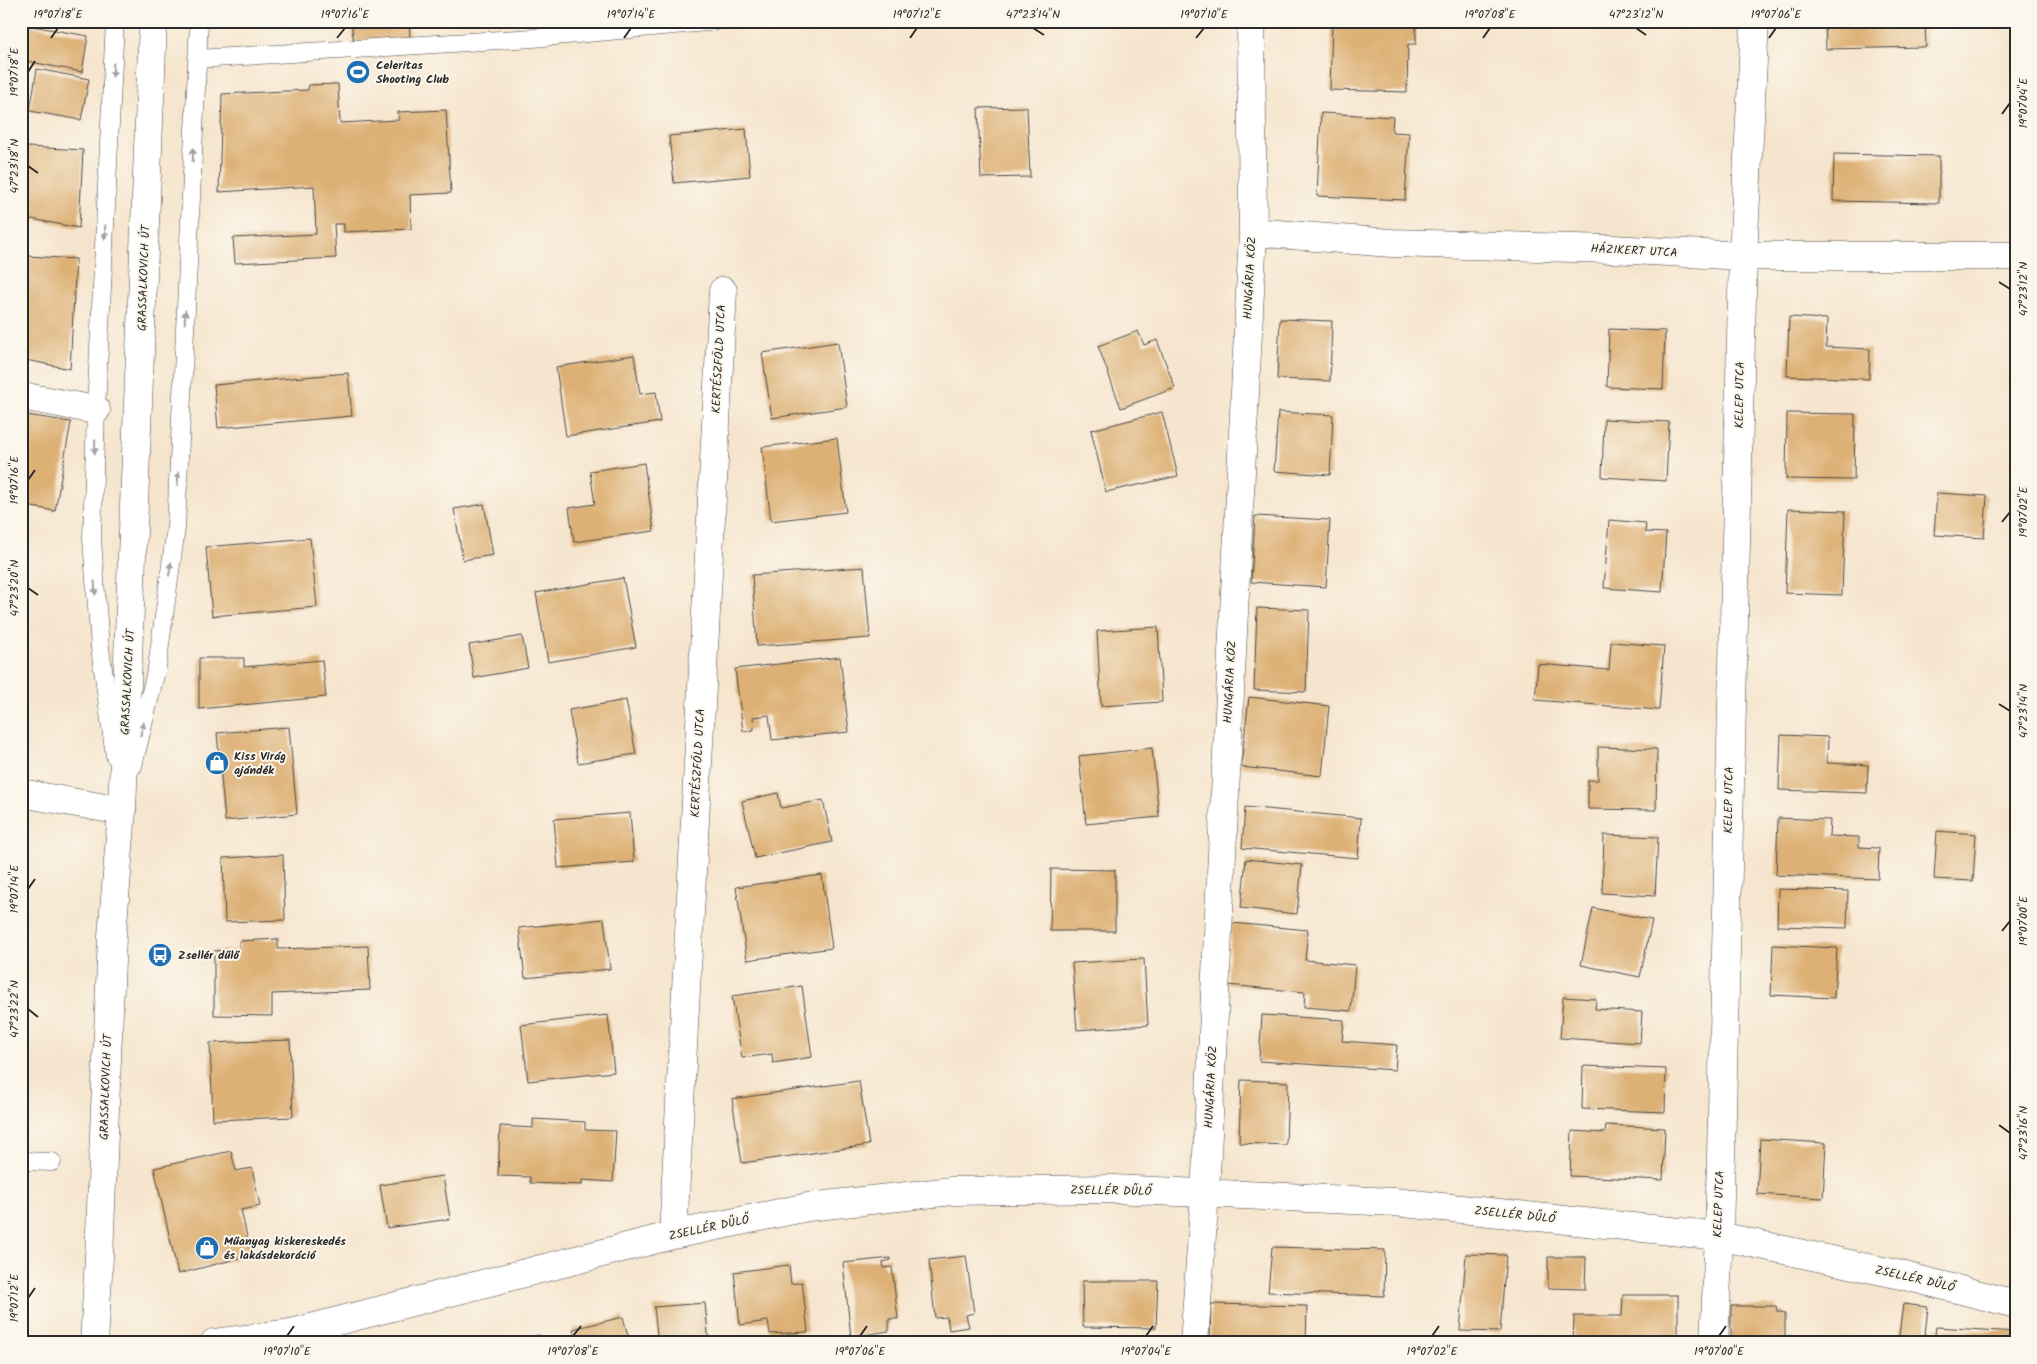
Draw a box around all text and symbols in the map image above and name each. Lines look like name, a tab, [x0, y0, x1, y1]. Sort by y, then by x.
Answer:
text: 19°07'18"E	[34, 5, 83, 24]
text: 19°07'16"E	[321, 5, 370, 24]
text: 19°07'14"E	[607, 5, 656, 24]
text: 19°07'12"E	[893, 5, 942, 24]
text: 47°23'14"N	[1006, 5, 1060, 24]
text: 19°07'10"E	[1180, 5, 1229, 24]
text: 19°07'08"E	[1464, 5, 1517, 24]
text: 47°23'12"N	[1609, 5, 1663, 24]
text: 19°07'06"E	[1751, 5, 1802, 24]
text: 19°07'18"E	[5, 47, 24, 96]
place label: Celeritas Shooting Club	[376, 56, 449, 89]
sports icon: Celeritas Shooting Club	[345, 59, 371, 85]
one-way arrow	[108, 62, 116, 78]
text: 19°07'04"E	[2014, 77, 2033, 128]
text: 47°23'18"N	[5, 139, 24, 193]
one-way arrow	[189, 146, 197, 162]
street label: GRASSALKOVICH ÚT	[133, 223, 155, 331]
one-way arrow	[100, 225, 108, 241]
street label: HUNGÁRIA KÖZ	[1238, 236, 1262, 320]
street label: HÁZIKERT UTCA	[1590, 239, 1678, 263]
text: 47°23'12"N	[2014, 262, 2033, 316]
street label: KERTÉSZFÖLD UTCA	[707, 304, 731, 414]
one-way arrow	[182, 309, 190, 325]
street label: KELEP UTCA	[1730, 361, 1750, 429]
one-way arrow	[90, 439, 98, 455]
text: 19°07'16"E	[5, 455, 24, 504]
one-way arrow	[174, 471, 182, 487]
text: 19°07'02"E	[2014, 486, 2033, 537]
text: 47°23'20"N	[5, 560, 24, 616]
one-way arrow	[166, 561, 174, 577]
one-way arrow	[92, 580, 100, 596]
street label: GRASSALKOVICH ÚT	[116, 627, 140, 736]
street label: HUNGÁRIA KÖZ	[1218, 640, 1242, 724]
text: 47°23'14"N	[2014, 684, 2033, 738]
street label: KERTÉSZFÖLD UTCA	[686, 708, 710, 818]
one-way arrow	[138, 722, 146, 737]
place label: Kiss Virág ajándék	[234, 747, 286, 780]
shop icon: Kiss Virág ajándék	[204, 750, 230, 776]
street label: KELEP UTCA	[1719, 766, 1739, 834]
text: 19°07'14"E	[5, 864, 24, 913]
text: 19°07'00"E	[2014, 895, 2033, 946]
bus stop icon: Zsellér dűlő	[147, 942, 173, 968]
place label: Zsellér dűlő	[178, 946, 240, 965]
text: 47°23'22"N	[5, 980, 24, 1038]
street label: GRASSALKOVICH ÚT	[95, 1032, 117, 1140]
street label: HUNGÁRIA KÖZ	[1199, 1045, 1223, 1129]
text: 47°23'16"N	[2014, 1106, 2033, 1160]
street label: KELEP UTCA	[1708, 1170, 1730, 1238]
street label: ZSELLÉR DŰLŐ	[1070, 1181, 1154, 1201]
street label: ZSELLÉR DŰLŐ	[1473, 1201, 1558, 1229]
street label: ZSELLÉR DŰLŐ	[667, 1210, 752, 1246]
place label: Műanyag kiskereskedés és lakásdekoráció	[224, 1232, 346, 1265]
shop icon: Műanyag kiskereskedés és lakásdekoráció	[194, 1235, 220, 1261]
street label: ZSELLÉR DŰLŐ	[1873, 1261, 1958, 1298]
text: 19°07'12"E	[5, 1273, 24, 1322]
text: 19°07'10"E	[263, 1342, 312, 1361]
text: 19°07'08"E	[547, 1342, 600, 1361]
text: 19°07'06"E	[835, 1342, 886, 1361]
text: 19°07'04"E	[1121, 1342, 1172, 1361]
text: 19°07'02"E	[1407, 1342, 1458, 1361]
text: 19°07'00"E	[1694, 1342, 1745, 1361]

